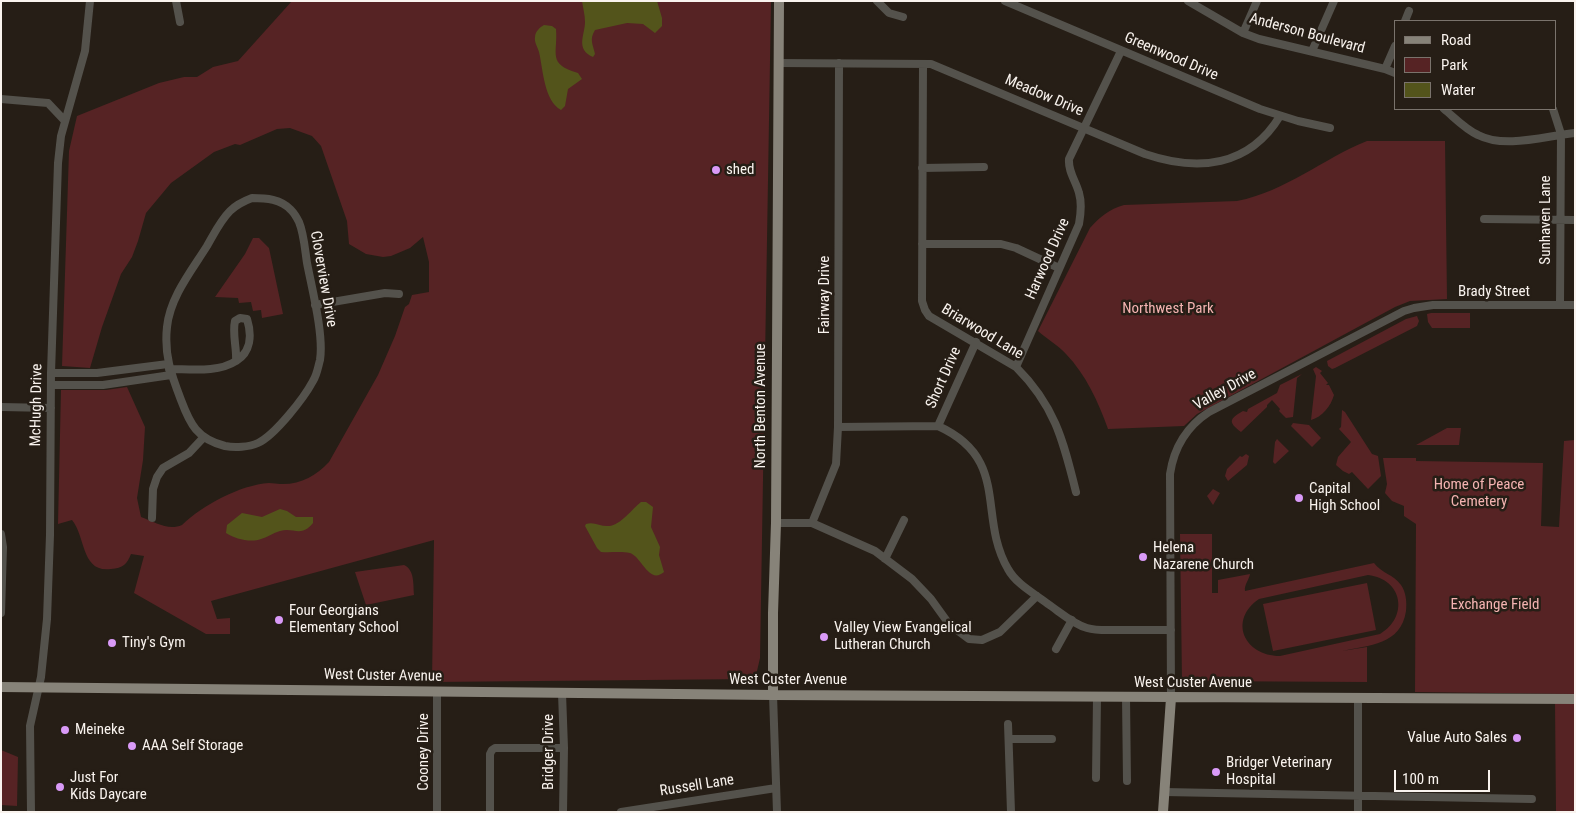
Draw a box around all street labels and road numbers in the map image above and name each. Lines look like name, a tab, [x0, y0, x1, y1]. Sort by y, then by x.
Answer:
street label: Anderson Boulevard	[1247, 10, 1367, 58]
street label: Greenwood Drive	[1121, 29, 1221, 85]
street label: Meadow Drive	[1002, 71, 1086, 121]
street label: Sunhaven Lane	[1537, 175, 1555, 265]
street label: Harwood Drive	[1022, 216, 1074, 302]
street label: Cloverview Drive	[306, 229, 340, 329]
street label: Fairway Drive	[816, 256, 834, 334]
street label: Brady Street	[1458, 283, 1530, 301]
street label: Briarwood Lane	[938, 300, 1026, 364]
street label: North Benton Avenue	[752, 343, 770, 469]
street label: Short Drive	[922, 345, 966, 411]
street label: McHugh Drive	[27, 363, 47, 447]
street label: Valley Drive	[1191, 365, 1259, 415]
street label: West Custer Avenue	[324, 666, 442, 686]
street label: West Custer Avenue	[729, 671, 847, 689]
street label: West Custer Avenue	[1134, 674, 1252, 692]
street label: Cooney Drive	[415, 713, 433, 791]
street label: Bridger Drive	[540, 714, 558, 790]
street label: Russell Lane	[659, 771, 735, 801]

